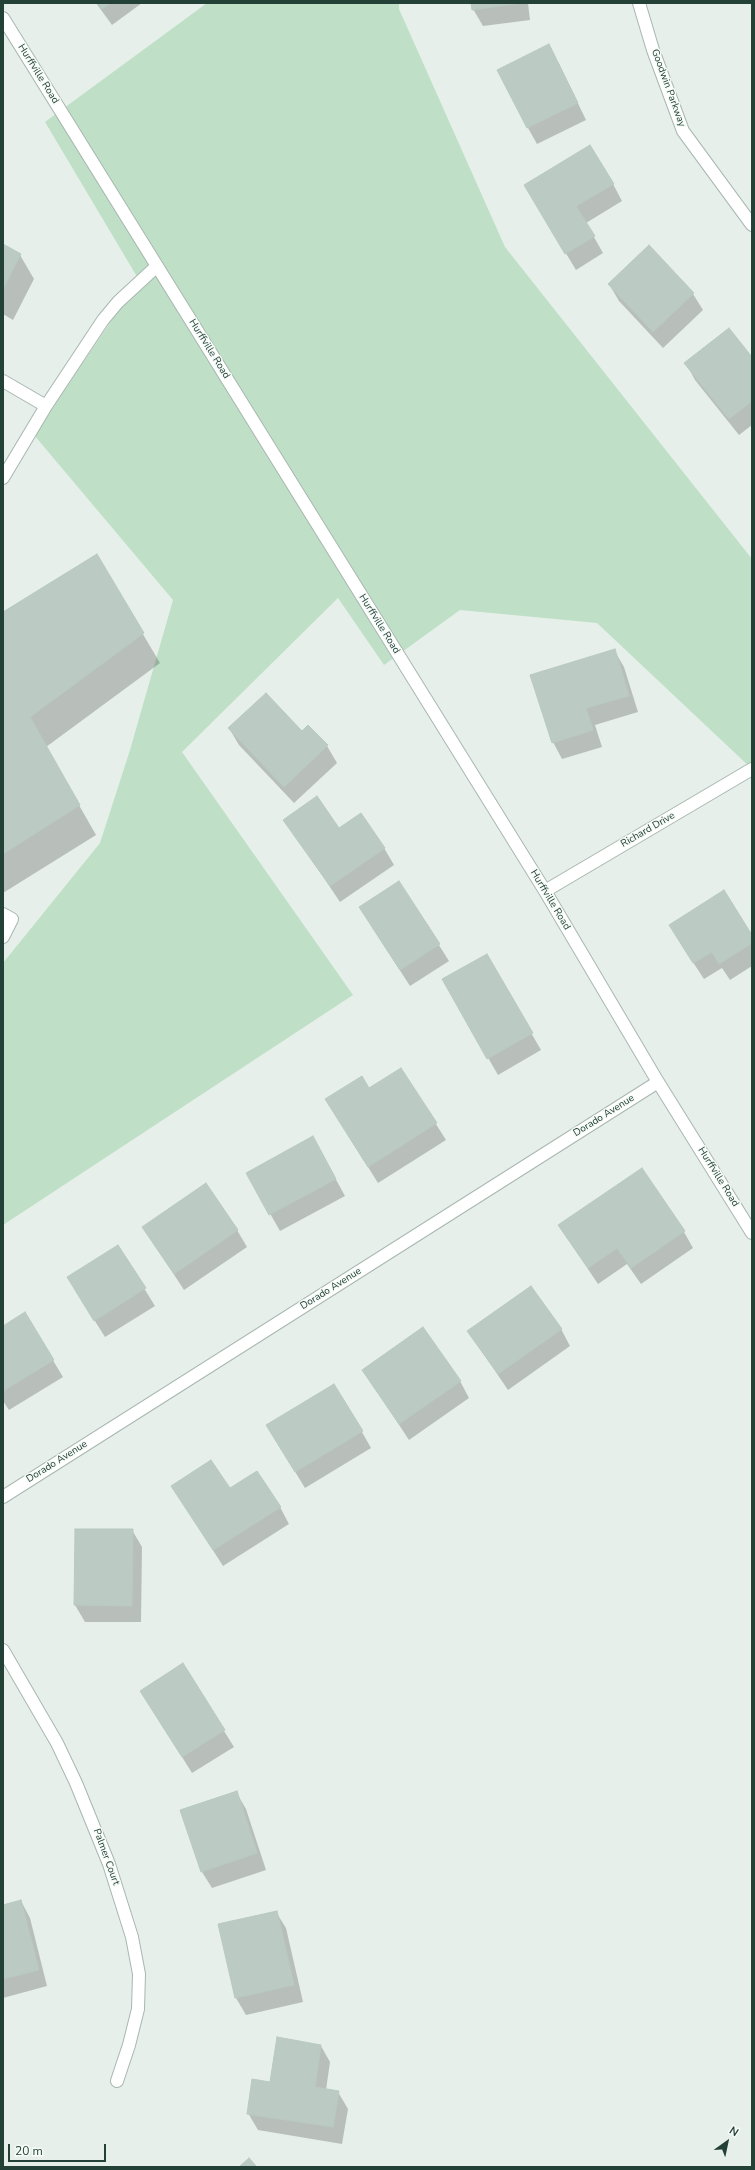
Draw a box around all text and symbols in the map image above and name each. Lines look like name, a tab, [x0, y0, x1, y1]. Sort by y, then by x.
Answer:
street label: Hurffville Road	[15, 42, 61, 106]
street label: Goodwin Parkway	[648, 48, 688, 128]
street label: Hurffville Road	[186, 317, 232, 381]
street label: Hurffville Road	[356, 592, 402, 656]
street label: Richard Drive	[619, 810, 677, 850]
street label: Hurffville Road	[527, 868, 573, 932]
street label: Dorado Avenue	[571, 1092, 637, 1140]
street label: Hurffville Road	[695, 1145, 741, 1209]
street label: Dorado Avenue	[298, 1265, 364, 1313]
street label: Dorado Avenue	[24, 1438, 90, 1486]
street label: Palmer Court	[90, 1827, 122, 1887]
north arrow	[707, 2122, 747, 2162]
text: N	[726, 2123, 741, 2140]
scale bar	[10, 2136, 108, 2162]
text: 20 m	[15, 2143, 43, 2159]

